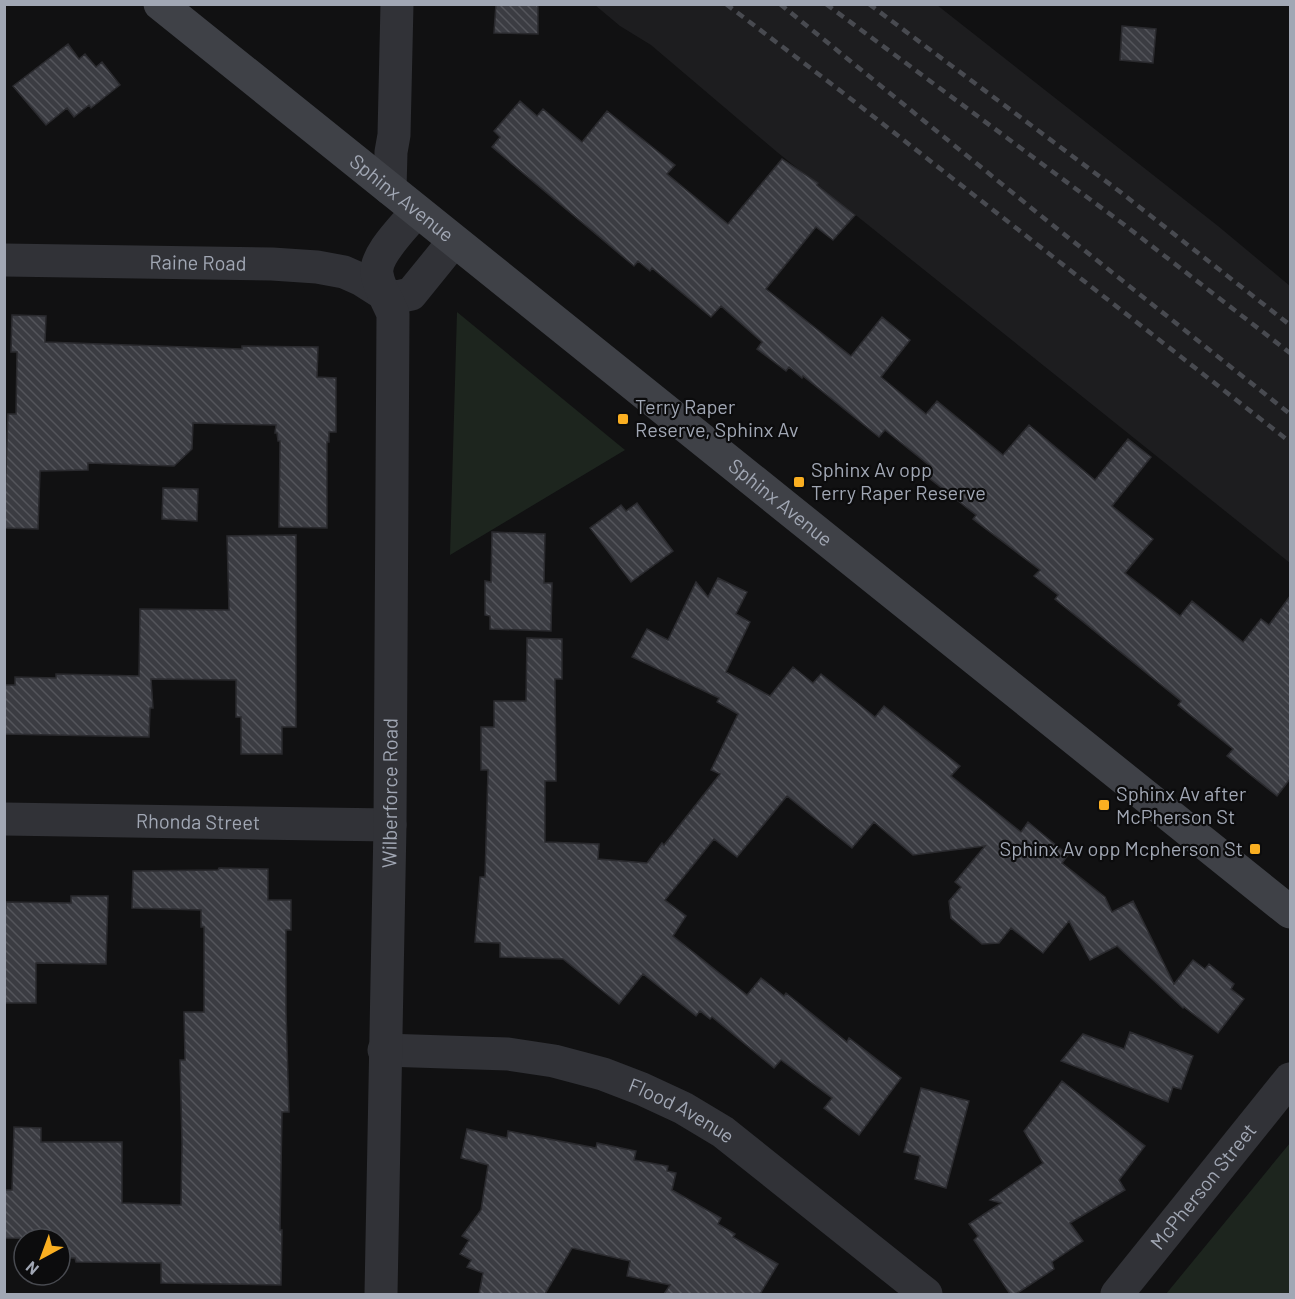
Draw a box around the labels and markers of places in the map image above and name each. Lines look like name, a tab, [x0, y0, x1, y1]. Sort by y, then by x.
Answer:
place label: Terry Raper Reserve, Sphinx Av	[635, 394, 798, 441]
marker: Terry Raper Reserve, Sphinx Av	[616, 412, 630, 426]
place label: Sphinx Av opp Terry Raper Reserve	[811, 457, 986, 504]
marker: Sphinx Av opp Terry Raper Reserve	[792, 475, 806, 489]
place label: Sphinx Av after McPherson St	[1116, 781, 1246, 828]
marker: Sphinx Av after McPherson St	[1097, 798, 1111, 812]
place label: Sphinx Av opp Mcpherson St	[1000, 836, 1243, 860]
marker: Sphinx Av opp Mcpherson St	[1248, 842, 1262, 856]

